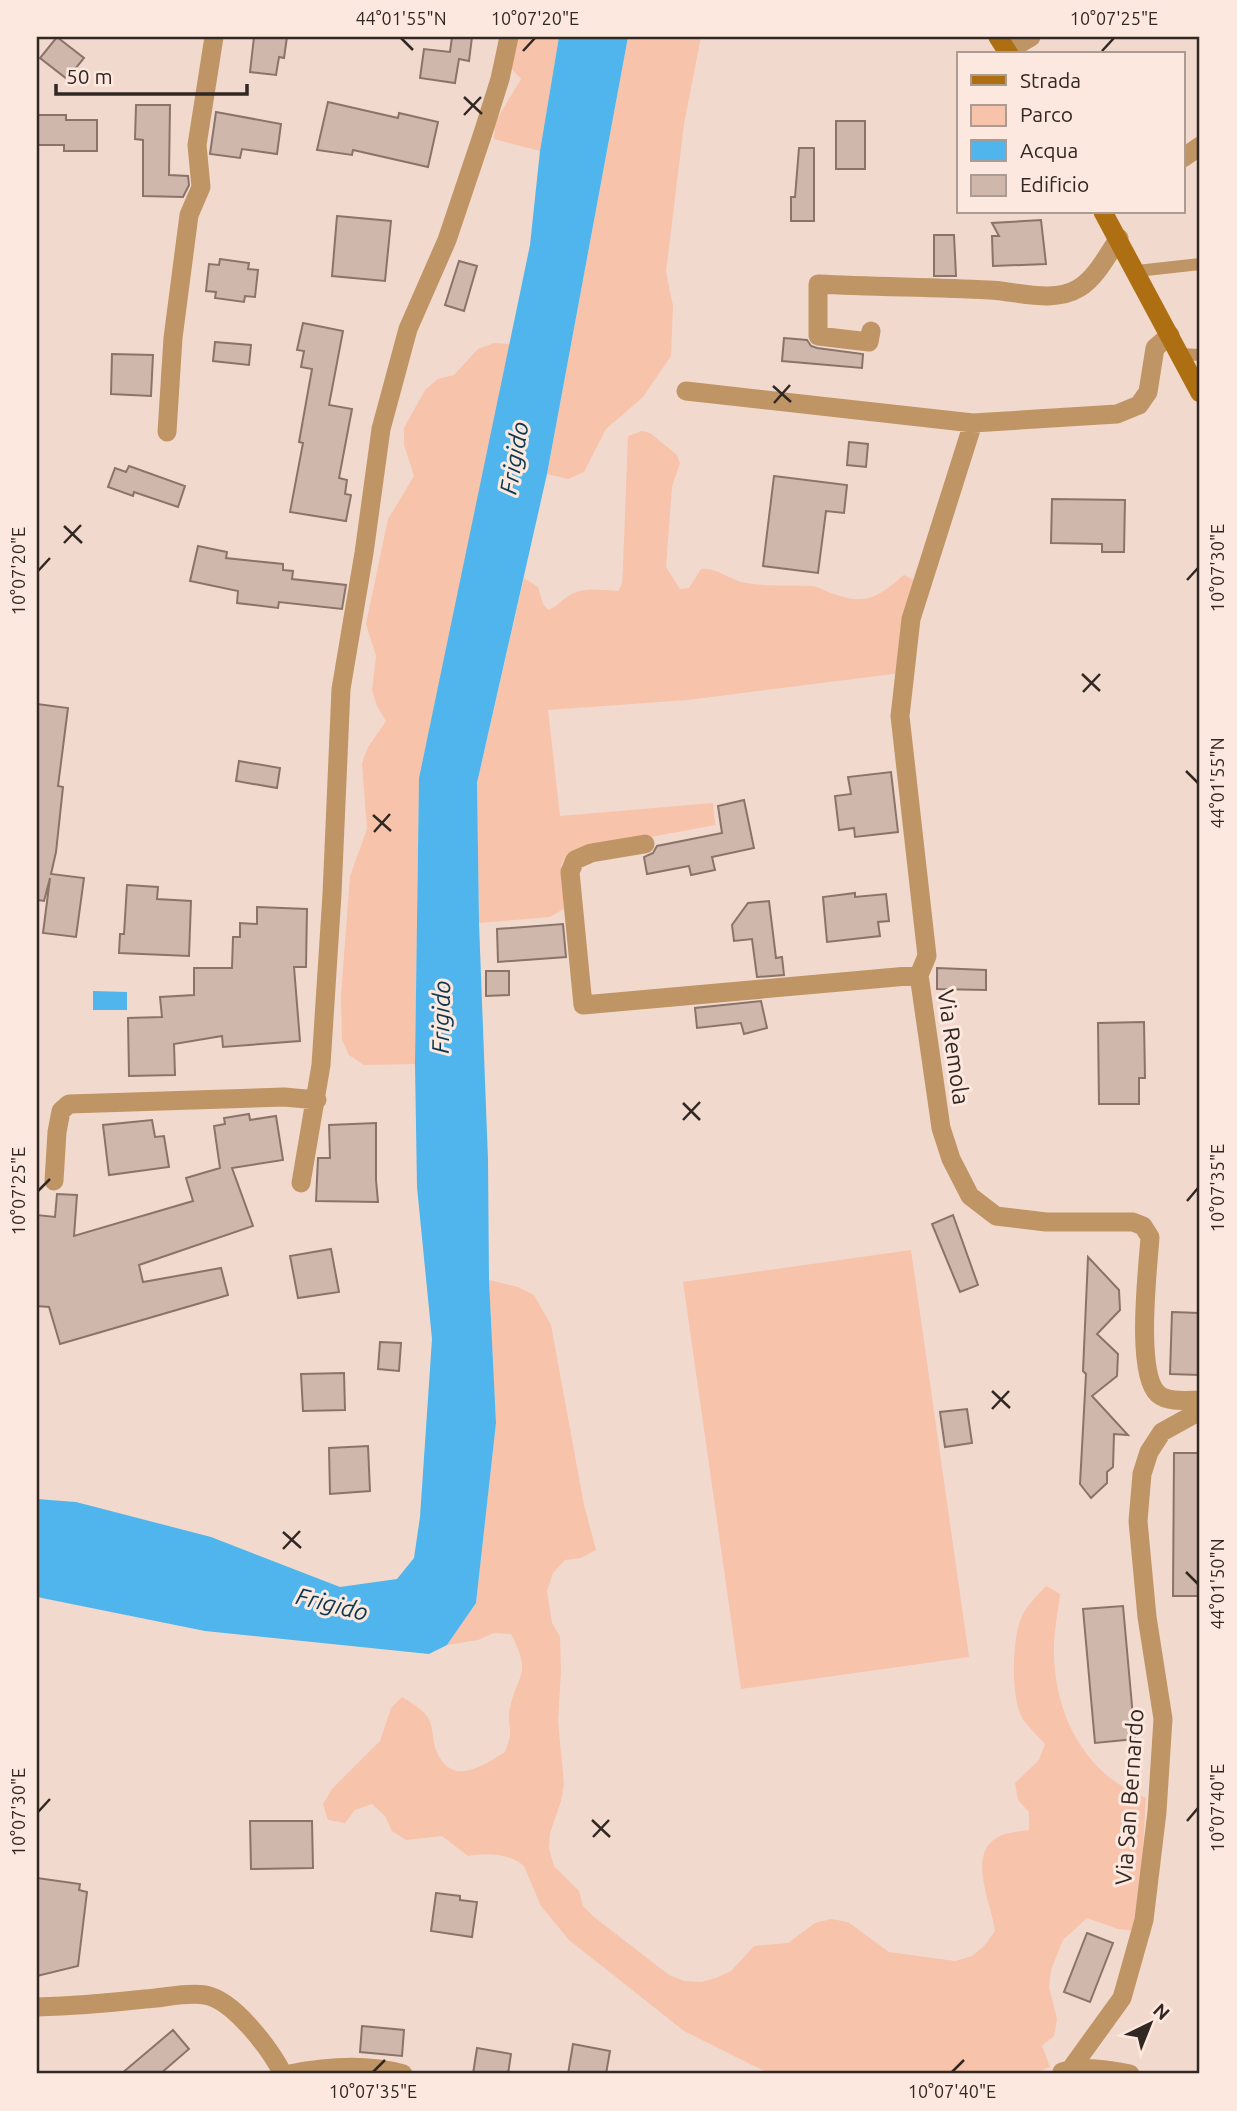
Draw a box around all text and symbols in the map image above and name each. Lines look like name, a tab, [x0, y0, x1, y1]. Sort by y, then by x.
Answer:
text: 44°01'55"N	[355, 8, 447, 28]
text: 10°07'20"E	[491, 8, 579, 28]
text: 10°07'25"E	[1070, 8, 1158, 28]
scale bar	[56, 52, 247, 96]
legend	[957, 52, 1184, 214]
text: 50 m	[66, 64, 113, 88]
text: Strada	[1020, 68, 1081, 92]
text: Parco	[1020, 102, 1073, 126]
text: Acqua	[1020, 138, 1078, 162]
text: Edificio	[1020, 172, 1089, 196]
water label: Frigido	[494, 420, 534, 496]
text: 10°07'30"E	[1207, 524, 1227, 612]
text: 10°07'20"E	[8, 527, 28, 615]
text: 44°01'55"N	[1207, 737, 1227, 829]
water label: Frigido	[427, 980, 455, 1054]
street label: Via Remola	[934, 988, 974, 1106]
text: 10°07'35"E	[1207, 1144, 1227, 1232]
text: 10°07'25"E	[8, 1147, 28, 1235]
text: 44°01'50"N	[1207, 1538, 1227, 1630]
water label: Frigido	[293, 1582, 371, 1626]
street label: Via San Bernardo	[1110, 1708, 1148, 1886]
text: 10°07'40"E	[1207, 1764, 1227, 1852]
text: 10°07'30"E	[8, 1768, 28, 1856]
north arrow	[1114, 1988, 1184, 2058]
text: N	[1149, 1999, 1174, 2024]
text: 10°07'35"E	[329, 2081, 417, 2101]
text: 10°07'40"E	[908, 2081, 996, 2101]

